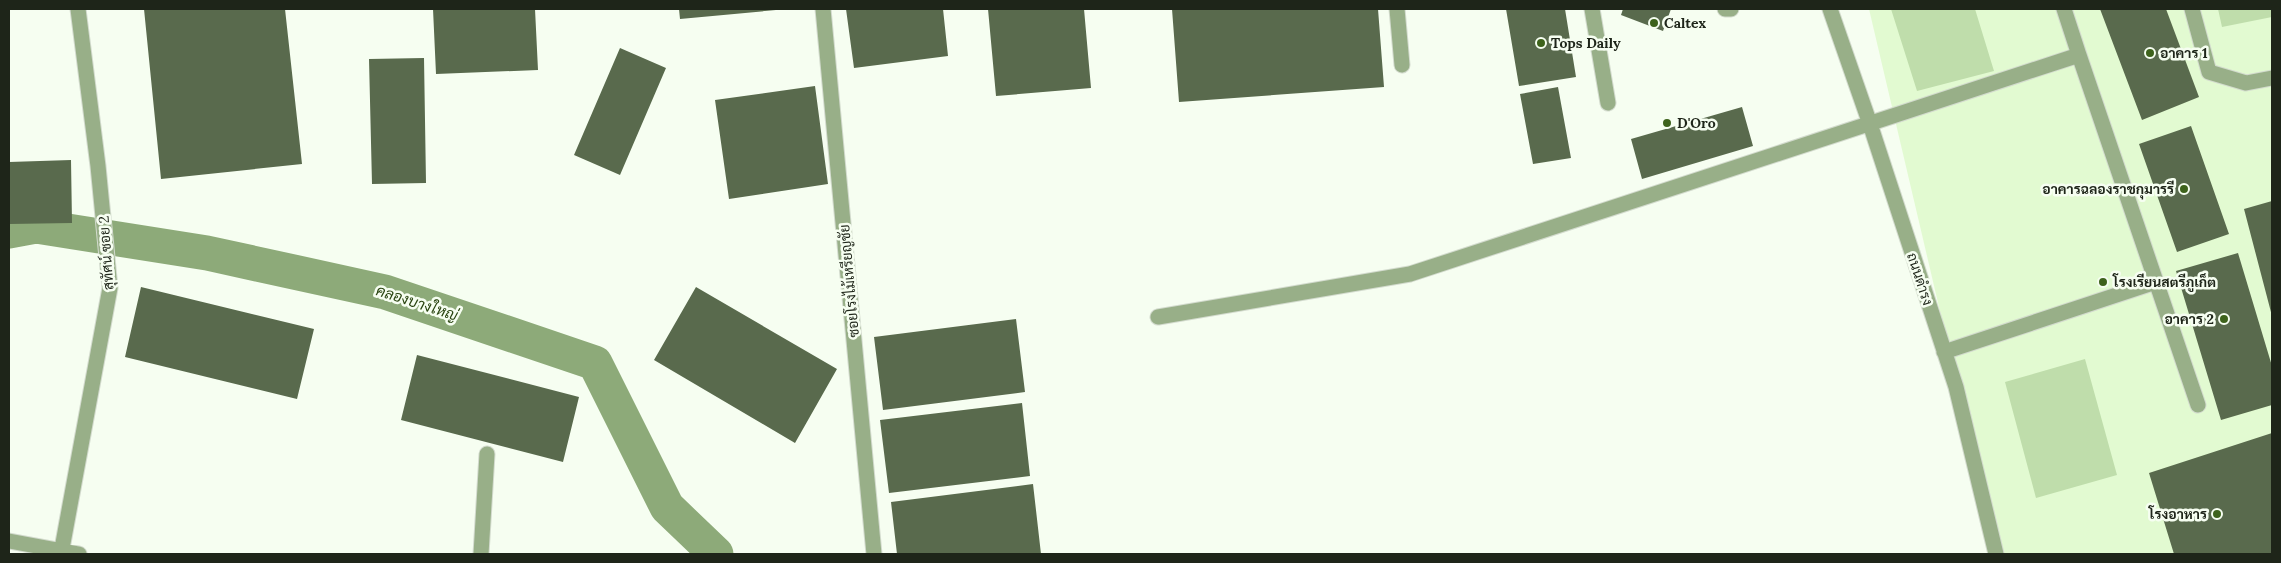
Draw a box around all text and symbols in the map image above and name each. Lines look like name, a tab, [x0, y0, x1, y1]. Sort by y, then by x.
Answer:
place label: Caltex	[1664, 14, 1707, 32]
marker: Caltex	[1648, 17, 1660, 29]
place label: Tops Daily	[1551, 34, 1621, 52]
marker: Tops Daily	[1535, 37, 1547, 49]
place label: อาคาร 1	[2160, 44, 2208, 62]
marker: อาคาร 1	[2144, 47, 2156, 59]
place label: D'Oro	[1677, 114, 1716, 132]
marker: D'Oro	[1661, 117, 1673, 129]
place label: อาคารฉลองราชกุมารรี	[2042, 180, 2175, 200]
marker: อาคารฉลองราชกุมารรี	[2178, 183, 2190, 195]
street label: สุทัศน์ ซอย 2	[94, 215, 119, 291]
street label: ซอยโรงไม้เหรียญชัย	[835, 224, 863, 338]
street label: ถนนดำรง	[1903, 250, 1937, 308]
place label: โรงเรียนสตรีภูเก็ต	[2112, 272, 2216, 293]
marker: โรงเรียนสตรีภูเก็ต	[2097, 276, 2109, 288]
water label: คลองบางใหญ่	[374, 280, 461, 325]
place label: อาคาร 2	[2164, 310, 2214, 328]
marker: อาคาร 2	[2218, 313, 2230, 325]
place label: โรงอาหาร	[2148, 505, 2207, 523]
marker: โรงอาหาร	[2211, 508, 2223, 520]

